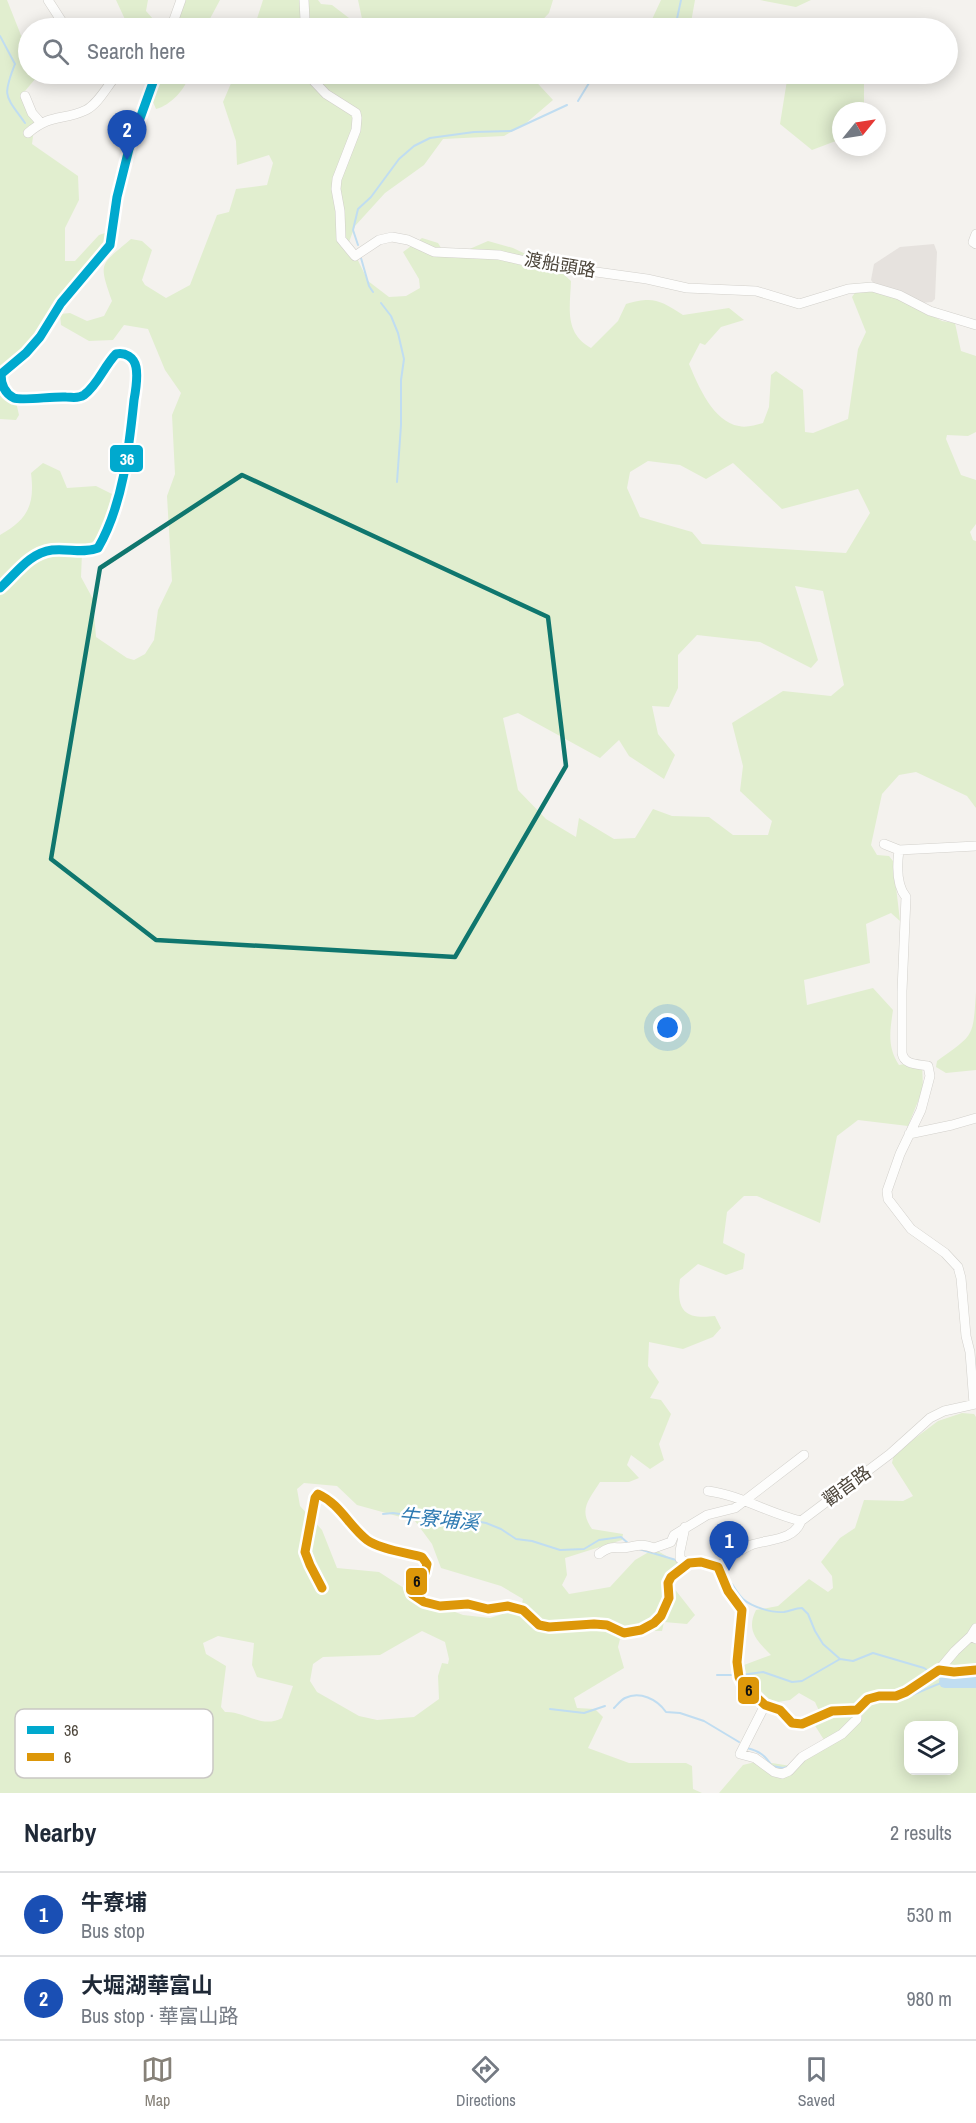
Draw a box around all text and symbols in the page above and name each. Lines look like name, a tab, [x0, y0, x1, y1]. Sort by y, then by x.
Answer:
search box	[18, 18, 958, 84]
icon: search	[39, 35, 72, 68]
text: Search here	[87, 36, 185, 66]
north arrow	[832, 102, 886, 156]
pin: 2	[108, 110, 146, 160]
street label: 渡船頭路	[522, 246, 598, 283]
line badge: 36	[109, 444, 144, 473]
text: 36	[120, 448, 134, 470]
your location	[653, 1013, 682, 1042]
street label: 觀音路	[818, 1460, 876, 1512]
water label: 牛寮埔溪	[398, 1502, 483, 1536]
pin: 1	[710, 1522, 748, 1571]
line badge: 6	[405, 1567, 428, 1596]
text: 6	[413, 1570, 421, 1592]
line badge: 6	[737, 1676, 760, 1705]
text: 6	[745, 1679, 753, 1701]
legend	[15, 1709, 213, 1778]
text: 36	[64, 1719, 79, 1741]
map controls	[904, 1721, 958, 1775]
button: layers	[904, 1721, 958, 1775]
text: 6	[64, 1746, 71, 1768]
text: Nearby	[24, 1815, 96, 1850]
text: 2 results	[890, 1819, 952, 1846]
text: 牛寮埔	[81, 1887, 147, 1917]
text: 1	[39, 1901, 48, 1928]
text: 530 m	[906, 1901, 952, 1928]
text: Bus stop	[81, 1917, 145, 1944]
text: 大堀湖華富山	[81, 1970, 213, 2000]
text: 2	[39, 1985, 48, 2012]
text: 980 m	[906, 1985, 952, 2012]
text: Bus stop · 華富山路	[81, 2002, 239, 2029]
tab: Map	[141, 2053, 174, 2111]
tab: Directions	[456, 2053, 516, 2111]
tab: Saved	[798, 2053, 835, 2111]

